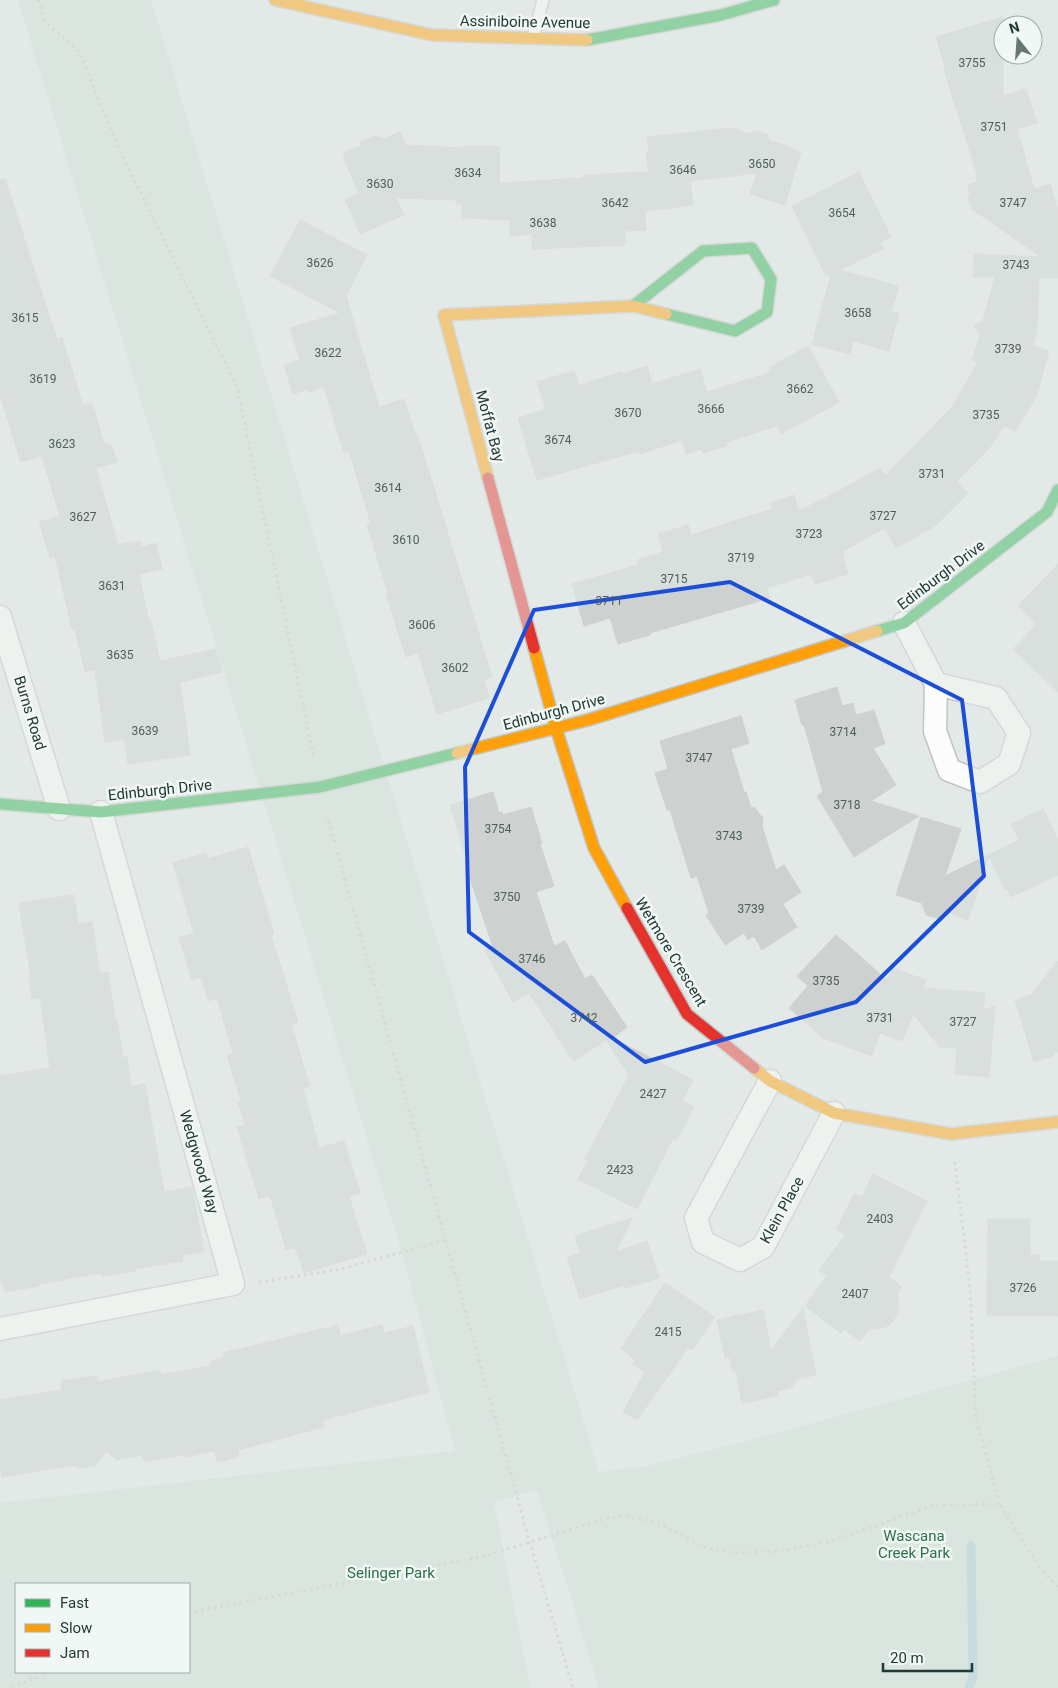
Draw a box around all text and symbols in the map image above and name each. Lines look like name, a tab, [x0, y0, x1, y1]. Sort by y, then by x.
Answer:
street label: Assiniboine Avenue	[460, 12, 590, 32]
north arrow	[993, 15, 1043, 65]
text: N	[1007, 18, 1021, 37]
house number: 3755	[959, 56, 986, 70]
house number: 3751	[981, 120, 1007, 134]
house number: 3650	[749, 157, 776, 171]
house number: 3646	[670, 163, 697, 177]
house number: 3634	[455, 166, 482, 180]
house number: 3630	[367, 177, 394, 191]
house number: 3642	[602, 196, 629, 210]
house number: 3747	[1000, 196, 1027, 210]
house number: 3654	[829, 206, 856, 220]
house number: 3638	[530, 216, 557, 230]
house number: 3626	[307, 256, 334, 270]
house number: 3743	[1003, 258, 1029, 272]
house number: 3658	[845, 306, 872, 320]
house number: 3615	[12, 311, 39, 325]
house number: 3739	[995, 342, 1021, 356]
house number: 3622	[315, 346, 342, 360]
house number: 3619	[30, 372, 56, 386]
house number: 3662	[787, 382, 814, 396]
street label: Moffat Bay	[472, 388, 508, 464]
house number: 3666	[698, 402, 725, 416]
house number: 3670	[615, 406, 642, 420]
house number: 3735	[973, 408, 1000, 422]
house number: 3674	[545, 433, 572, 447]
house number: 3623	[49, 437, 75, 451]
house number: 3731	[919, 467, 945, 481]
house number: 3614	[375, 481, 402, 495]
house number: 3727	[870, 509, 897, 523]
house number: 3627	[70, 510, 97, 524]
house number: 3723	[796, 527, 822, 541]
house number: 3610	[393, 533, 420, 547]
street label: Edinburgh Drive	[894, 536, 988, 614]
house number: 3719	[728, 551, 754, 565]
house number: 3715	[661, 572, 688, 586]
house number: 3631	[99, 579, 125, 593]
house number: 3711	[596, 594, 622, 608]
house number: 3606	[409, 618, 436, 632]
house number: 3635	[107, 648, 134, 662]
house number: 3602	[442, 661, 469, 675]
street label: Burns Road	[10, 674, 50, 752]
street label: Edinburgh Drive	[501, 690, 607, 734]
house number: 3639	[132, 724, 158, 738]
house number: 3714	[830, 725, 857, 739]
house number: 3747	[686, 751, 713, 765]
street label: Edinburgh Drive	[107, 776, 213, 804]
house number: 3718	[834, 798, 861, 812]
house number: 3754	[485, 822, 512, 836]
house number: 3743	[716, 829, 742, 843]
house number: 3750	[494, 890, 521, 904]
street label: Wetmore Crescent	[631, 894, 711, 1010]
house number: 3739	[738, 902, 764, 916]
house number: 3746	[519, 952, 546, 966]
house number: 3735	[813, 974, 840, 988]
house number: 3742	[571, 1011, 598, 1025]
house number: 3731	[867, 1011, 893, 1025]
house number: 3727	[950, 1015, 977, 1029]
house number: 2427	[640, 1087, 667, 1101]
street label: Wedgwood Way	[176, 1108, 222, 1216]
house number: 2423	[607, 1163, 633, 1177]
street label: Klein Place	[756, 1173, 808, 1247]
house number: 2403	[867, 1212, 893, 1226]
house number: 3726	[1010, 1281, 1037, 1295]
house number: 2407	[842, 1287, 869, 1301]
house number: 2415	[655, 1325, 682, 1339]
park label: Wascana Creek Park	[878, 1527, 950, 1562]
park label: Selinger Park	[347, 1564, 435, 1582]
legend	[15, 1583, 190, 1673]
text: Fast	[60, 1594, 89, 1612]
text: Slow	[60, 1619, 92, 1637]
scale bar	[883, 1640, 972, 1672]
text: Jam	[60, 1644, 90, 1662]
text: 20 m	[890, 1649, 924, 1667]

